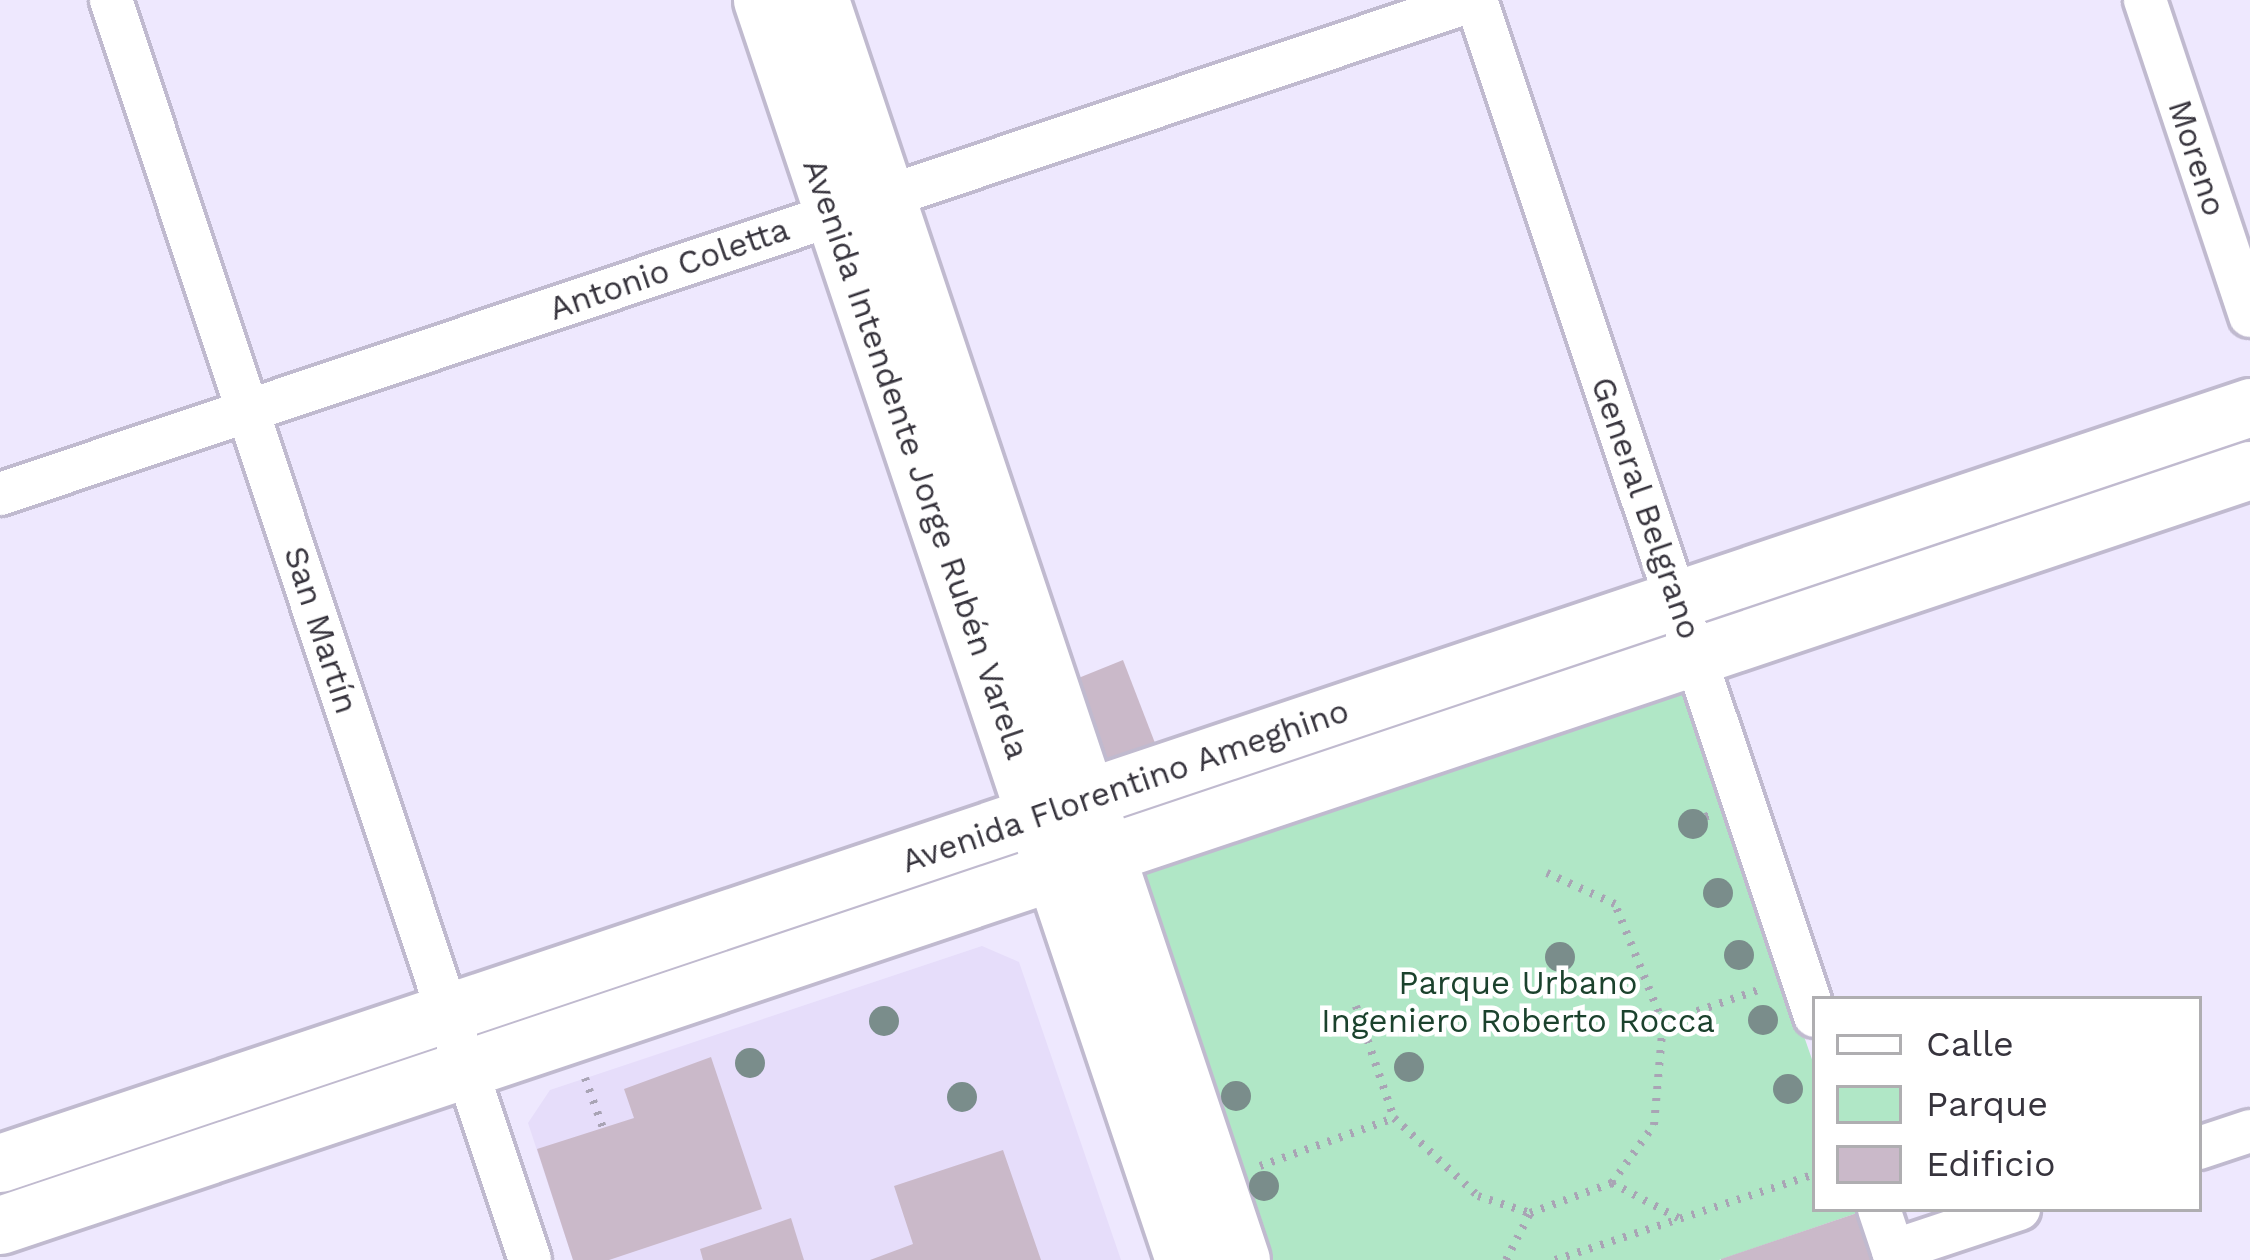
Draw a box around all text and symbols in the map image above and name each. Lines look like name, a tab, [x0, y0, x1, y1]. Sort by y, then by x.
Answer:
street label: Moreno	[2160, 95, 2234, 221]
street label: Avenida Intendente Jorge Rubén Varela	[794, 152, 1038, 766]
street label: Antonio Coletta	[544, 209, 794, 329]
street label: General Belgrano	[1582, 371, 1710, 645]
street label: San Martín	[275, 541, 367, 719]
street label: Avenida Florentino Ameghino	[895, 690, 1355, 882]
park label: Parque Urbano Ingeniero Roberto Rocca	[1321, 963, 1715, 1041]
legend	[1812, 996, 2202, 1212]
text: Calle	[1926, 1023, 2014, 1065]
text: Parque	[1926, 1083, 2048, 1125]
text: Edificio	[1926, 1143, 2056, 1185]

